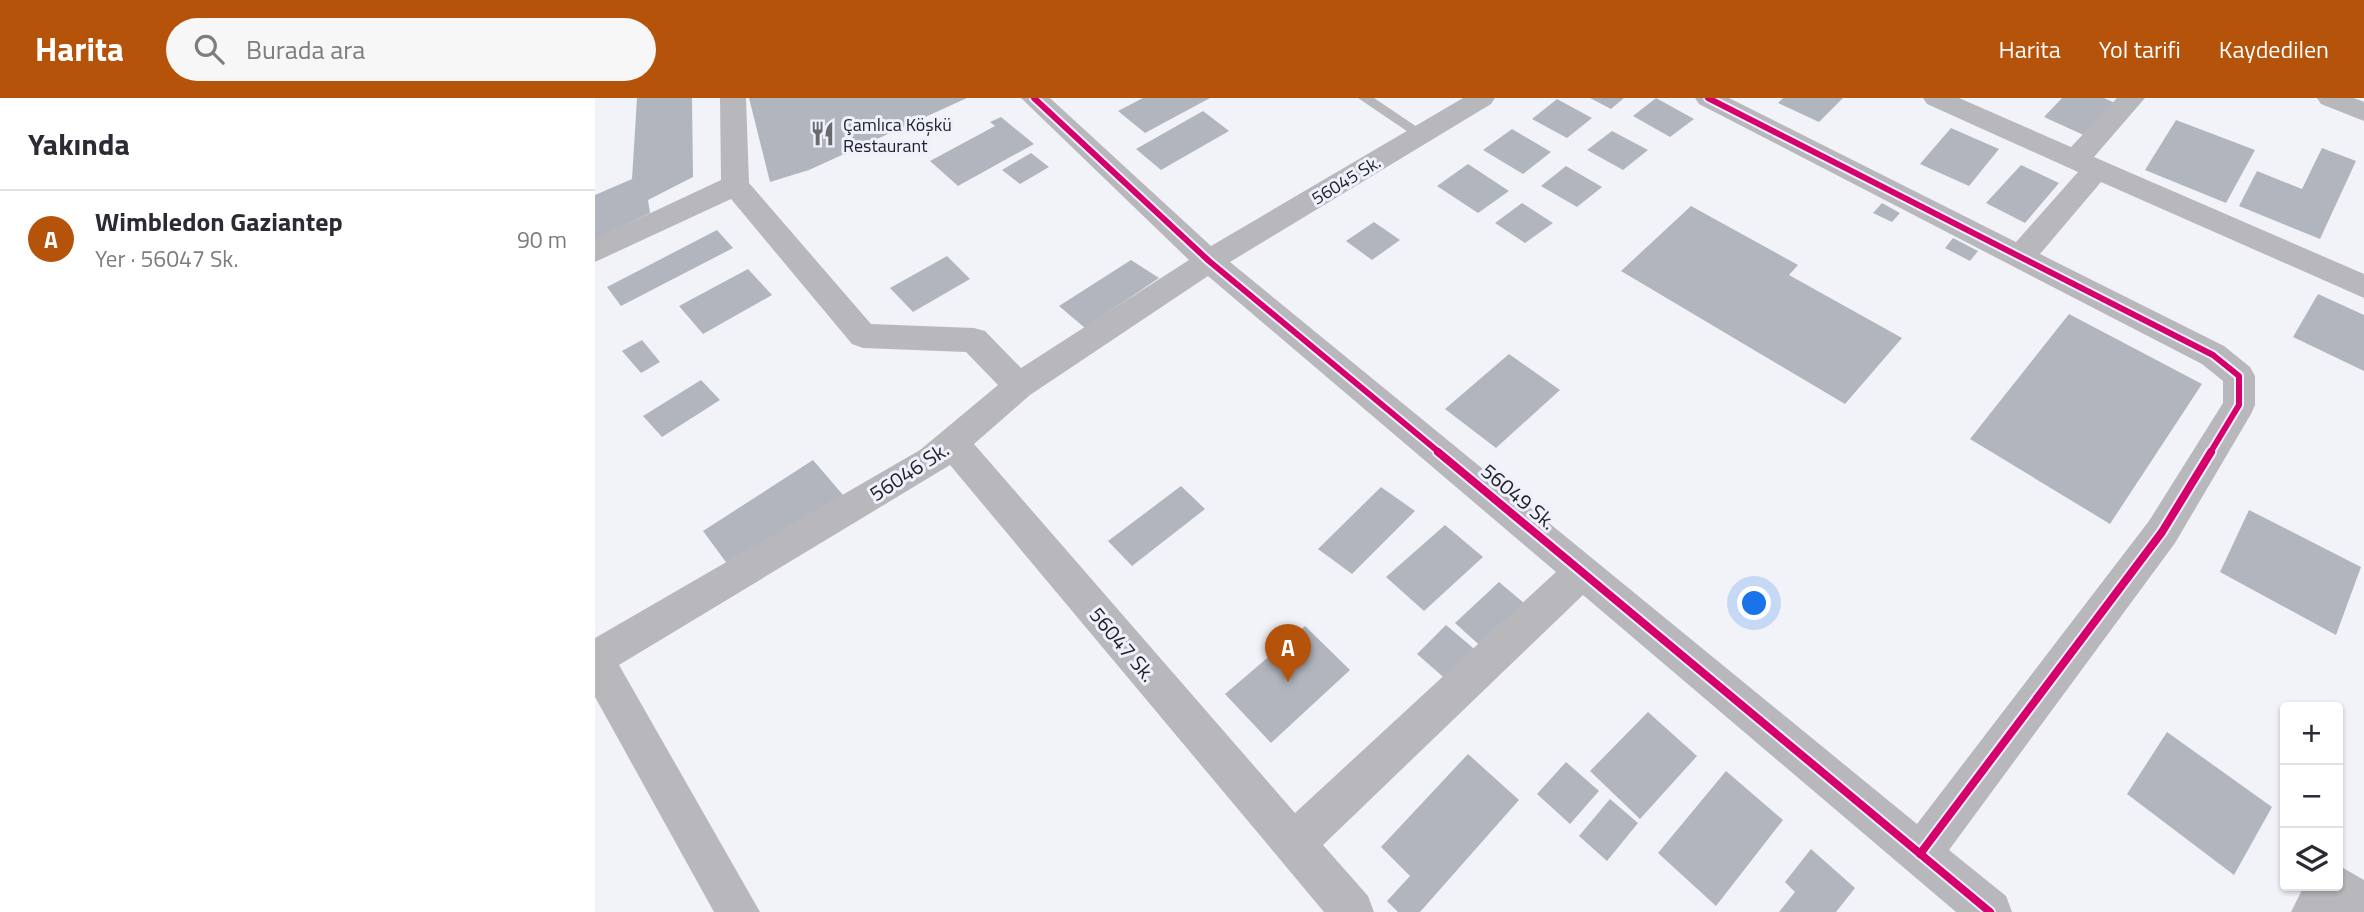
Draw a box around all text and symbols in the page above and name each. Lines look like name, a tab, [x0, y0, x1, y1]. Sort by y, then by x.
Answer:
search box	[166, 18, 656, 81]
text: Harita	[35, 24, 124, 74]
icon: search	[190, 30, 228, 68]
text: Burada ara	[246, 30, 365, 69]
text: Harita	[1999, 31, 2061, 67]
text: Yol tarifi	[2099, 31, 2181, 67]
text: Kaydedilen	[2219, 31, 2329, 67]
place label: Çamlıca Köşkü Restaurant	[843, 111, 952, 159]
restaurant icon: Çamlıca Köşkü Restaurant	[809, 120, 837, 148]
text: Yakında	[28, 121, 130, 167]
street label: 56045 Sk.	[1306, 149, 1386, 211]
text: Wimbledon Gaziantep	[95, 202, 343, 241]
text: A	[44, 222, 58, 257]
text: 90 m	[517, 222, 567, 257]
text: Yer · 56047 Sk.	[95, 241, 238, 276]
street label: 56046 Sk.	[863, 433, 955, 509]
street label: 56049 Sk.	[1474, 455, 1564, 537]
your location	[1737, 586, 1771, 620]
street label: 56047 Sk.	[1082, 599, 1164, 689]
pin: A	[1265, 624, 1311, 682]
map controls	[2280, 702, 2343, 891]
button: +	[2280, 702, 2343, 765]
button: −	[2280, 765, 2343, 828]
button: layers	[2280, 828, 2343, 891]

